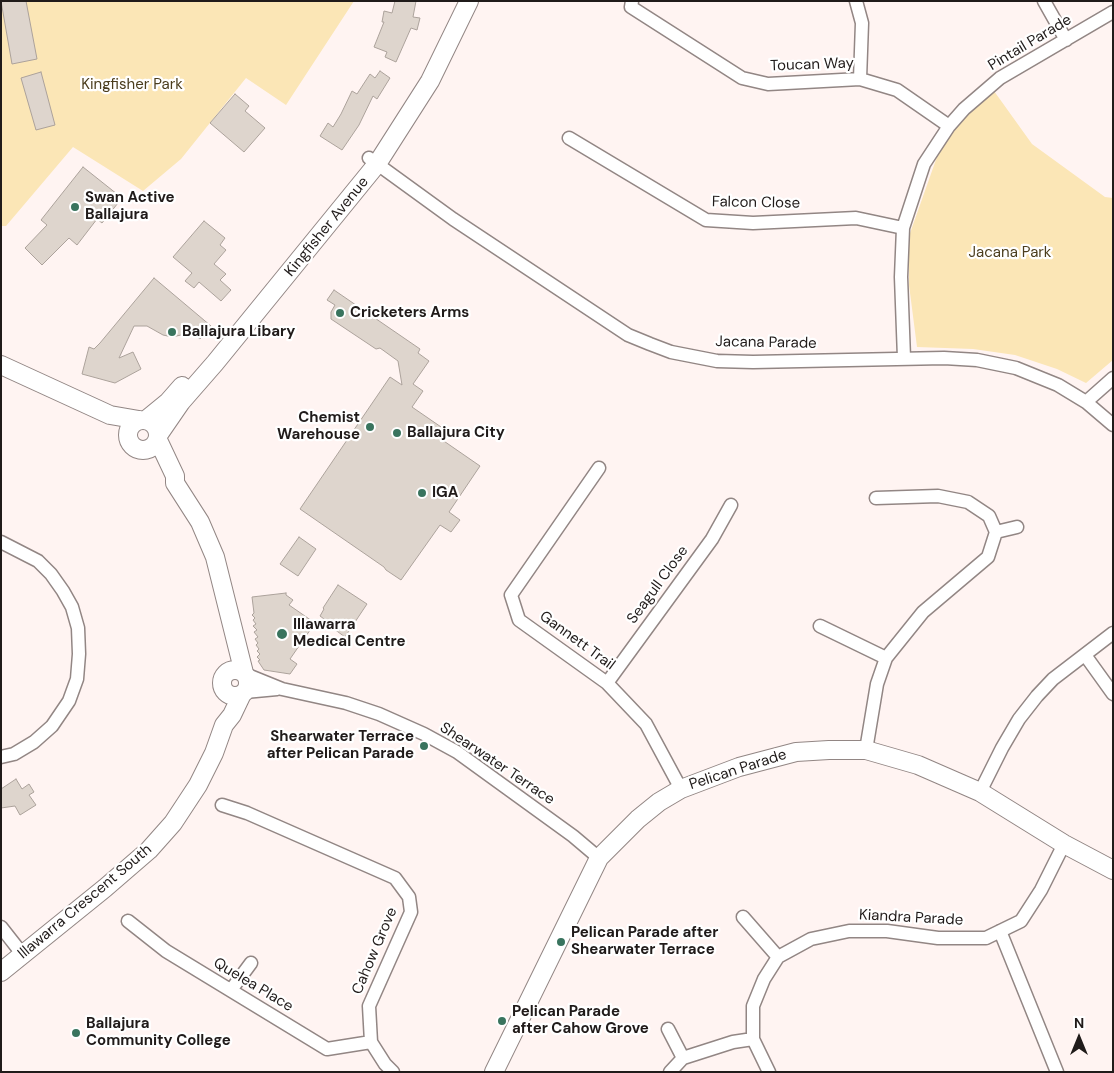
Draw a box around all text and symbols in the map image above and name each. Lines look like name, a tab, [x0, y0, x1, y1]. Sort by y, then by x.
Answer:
street label: Pintail Parade	[985, 11, 1075, 75]
street label: Toucan Way	[770, 55, 854, 75]
park label: Kingfisher Park	[81, 76, 183, 94]
street label: Kingfisher Avenue	[281, 174, 373, 280]
place label: Swan Active Ballajura	[85, 189, 175, 224]
street label: Falcon Close	[712, 193, 800, 213]
marker: Swan Active Ballajura	[69, 201, 81, 213]
park label: Jacana Park	[969, 244, 1051, 262]
place label: Cricketers Arms	[350, 304, 469, 322]
marker: Cricketers Arms	[334, 307, 346, 319]
place label: Ballajura Libary	[182, 323, 295, 341]
marker: Ballajura Libary	[166, 326, 178, 338]
street label: Jacana Parade	[715, 333, 817, 353]
place label: Chemist Warehouse	[277, 409, 360, 444]
marker: Chemist Warehouse	[364, 421, 376, 433]
place label: Ballajura City	[407, 424, 505, 442]
marker: Ballajura City	[391, 427, 403, 439]
place label: IGA	[432, 484, 458, 502]
marker: IGA	[416, 487, 428, 499]
street label: Seagull Close	[624, 542, 692, 628]
street label: Gannett Trail	[536, 608, 618, 674]
place label: Illawarra Medical Centre	[293, 616, 406, 651]
marker: Illawarra Medical Centre	[275, 627, 289, 641]
street label: Shearwater Terrace	[436, 719, 558, 809]
place label: Shearwater Terrace after Pelican Parade	[267, 728, 414, 763]
marker: Shearwater Terrace after Pelican Parade	[418, 740, 430, 752]
street label: Pelican Parade	[687, 746, 789, 794]
street label: Illawarra Crescent South	[14, 841, 156, 963]
street label: Cahow Grove	[349, 905, 401, 997]
street label: Kiandra Parade	[858, 906, 964, 930]
place label: Pelican Parade after Shearwater Terrace	[571, 924, 718, 959]
marker: Pelican Parade after Shearwater Terrace	[555, 936, 567, 948]
street label: Quelea Place	[210, 954, 296, 1016]
place label: Pelican Parade after Cahow Grove	[512, 1003, 649, 1038]
north arrow	[1054, 1013, 1104, 1063]
text: N	[1074, 1014, 1084, 1032]
place label: Ballajura Community College	[86, 1015, 231, 1050]
marker: Pelican Parade after Cahow Grove	[496, 1015, 508, 1027]
marker: Ballajura Community College	[70, 1027, 82, 1039]

